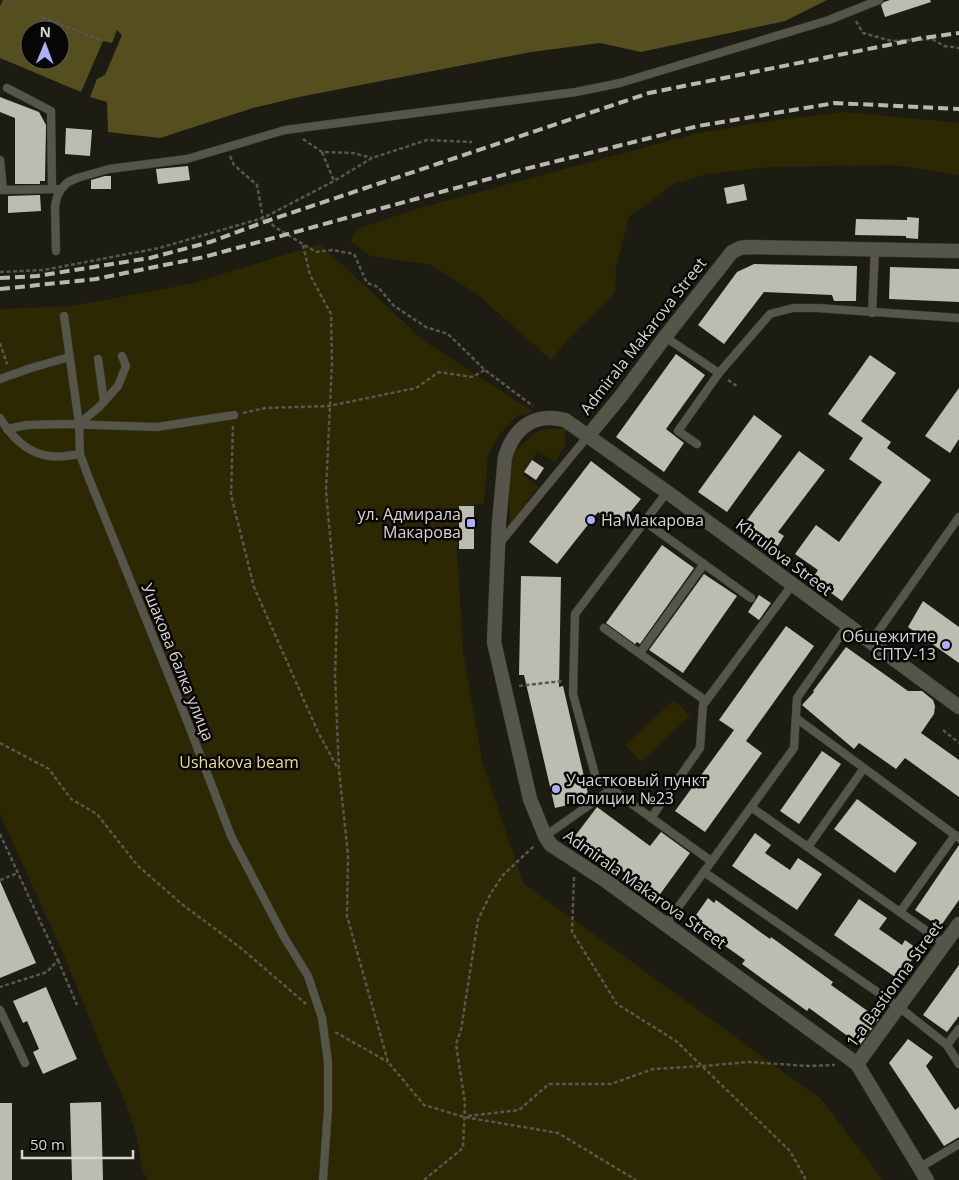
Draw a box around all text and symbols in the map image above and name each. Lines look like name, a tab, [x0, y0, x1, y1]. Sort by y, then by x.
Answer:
north arrow	[20, 20, 70, 70]
text: N	[39, 22, 51, 41]
street label: Admirala Makarova Street	[575, 253, 711, 419]
place label: ул. Адмирала Макарова	[358, 503, 461, 543]
place label: На Макарова	[601, 509, 704, 531]
marker: На Макарова	[585, 514, 597, 526]
street label: Khrulova Street	[731, 514, 837, 601]
marker: ул. Адмирала Макарова	[465, 517, 477, 529]
street label: Ушакова балка улица	[136, 580, 220, 744]
place label: Общежитие СПТУ-13	[842, 625, 936, 665]
marker: Общежитие СПТУ-13	[940, 639, 952, 651]
park label: Ushakova beam	[179, 751, 299, 773]
place label: Участковый пункт полиции №23	[566, 769, 708, 809]
marker: Участковый пункт полиции №23	[550, 783, 562, 795]
street label: Admirala Makarova Street	[559, 824, 731, 954]
street label: 1-a Bastionna Street	[841, 916, 947, 1052]
scale bar	[22, 1128, 134, 1160]
text: 50 m	[30, 1134, 65, 1154]

